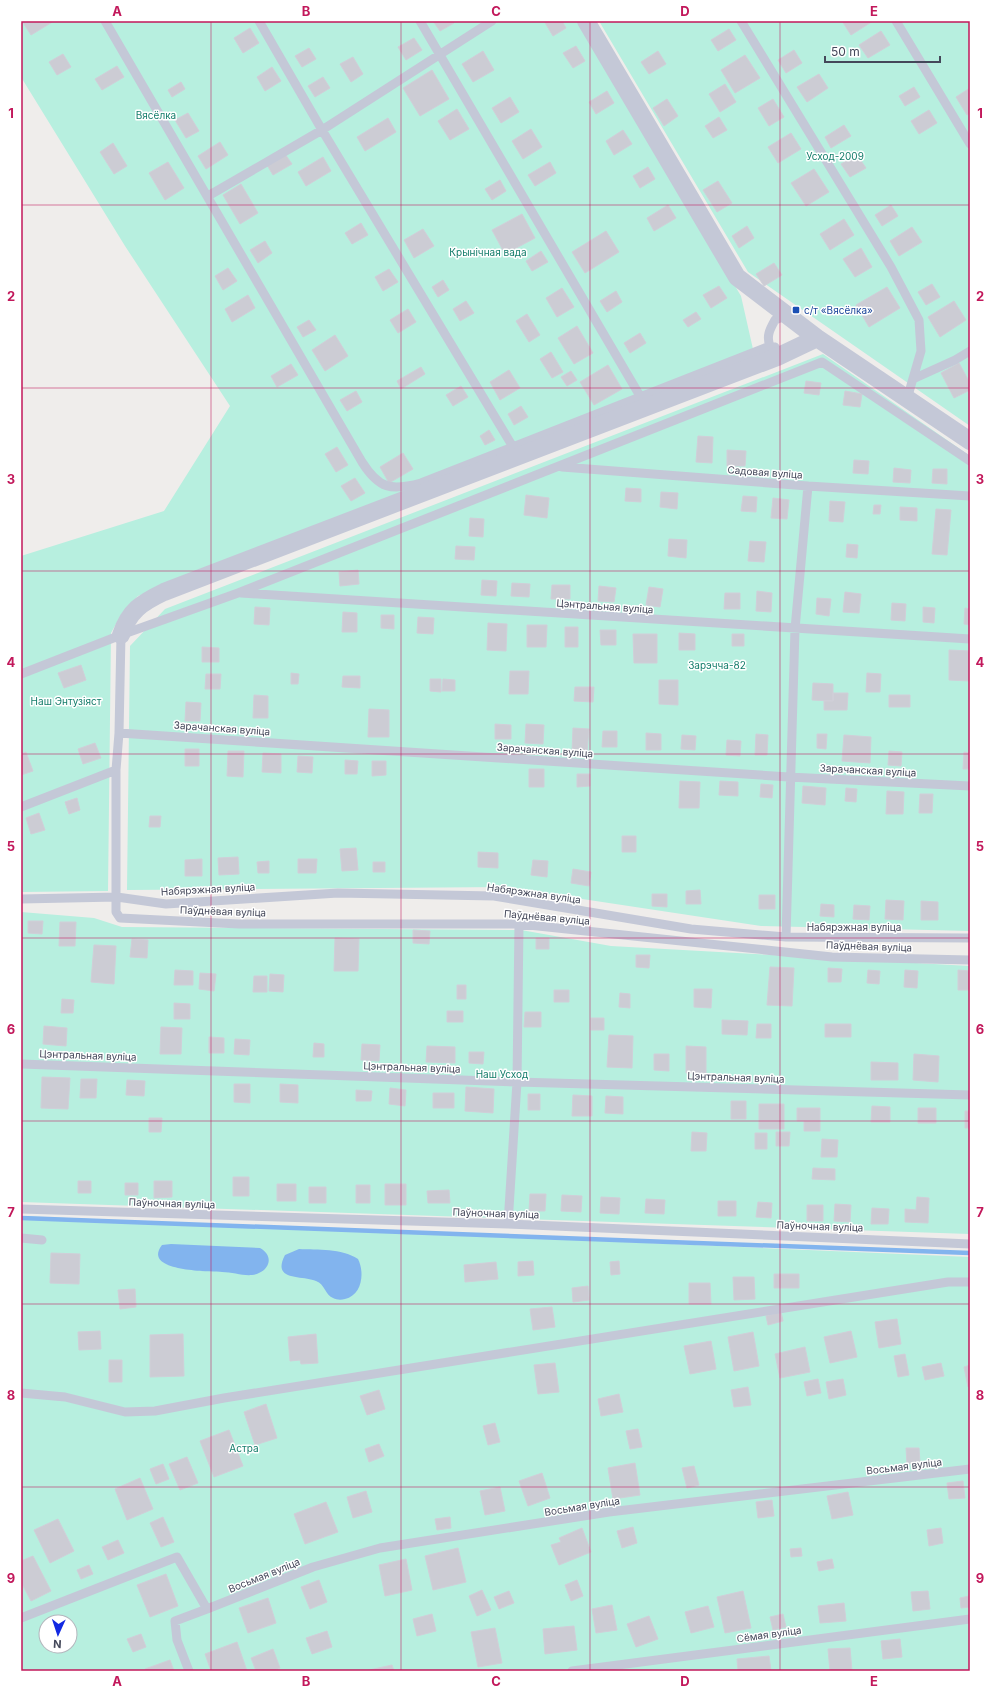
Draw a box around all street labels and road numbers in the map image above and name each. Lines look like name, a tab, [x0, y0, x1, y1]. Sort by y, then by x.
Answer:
street label: Садовая вуліца	[727, 463, 803, 481]
street label: Цэнтральная вуліца	[556, 597, 654, 615]
street label: Зарачанская вуліца	[173, 719, 271, 737]
street label: Зарачанская вуліца	[496, 741, 594, 759]
street label: Зарачанская вуліца	[819, 761, 917, 779]
street label: Набярэжная вуліца	[486, 880, 582, 906]
street label: Набярэжная вуліца	[160, 881, 256, 897]
street label: Паўднёвая вуліца	[180, 903, 266, 919]
street label: Паўднёвая вуліца	[503, 907, 591, 927]
street label: Набярэжная вуліца	[807, 921, 901, 933]
street label: Паўднёвая вуліца	[826, 938, 912, 954]
street label: Цэнтральная вуліца	[39, 1047, 137, 1063]
street label: Цэнтральная вуліца	[363, 1059, 461, 1075]
street label: Цэнтральная вуліца	[687, 1069, 785, 1085]
street label: Паўночная вуліца	[128, 1195, 216, 1211]
street label: Паўночная вуліца	[452, 1205, 540, 1221]
street label: Паўночная вуліца	[776, 1218, 864, 1234]
street label: Восьмая вуліца	[866, 1455, 942, 1477]
street label: Восьмая вуліца	[543, 1494, 621, 1518]
street label: Восьмая вуліца	[226, 1555, 302, 1595]
street label: Сёмая вуліца	[736, 1624, 802, 1644]

